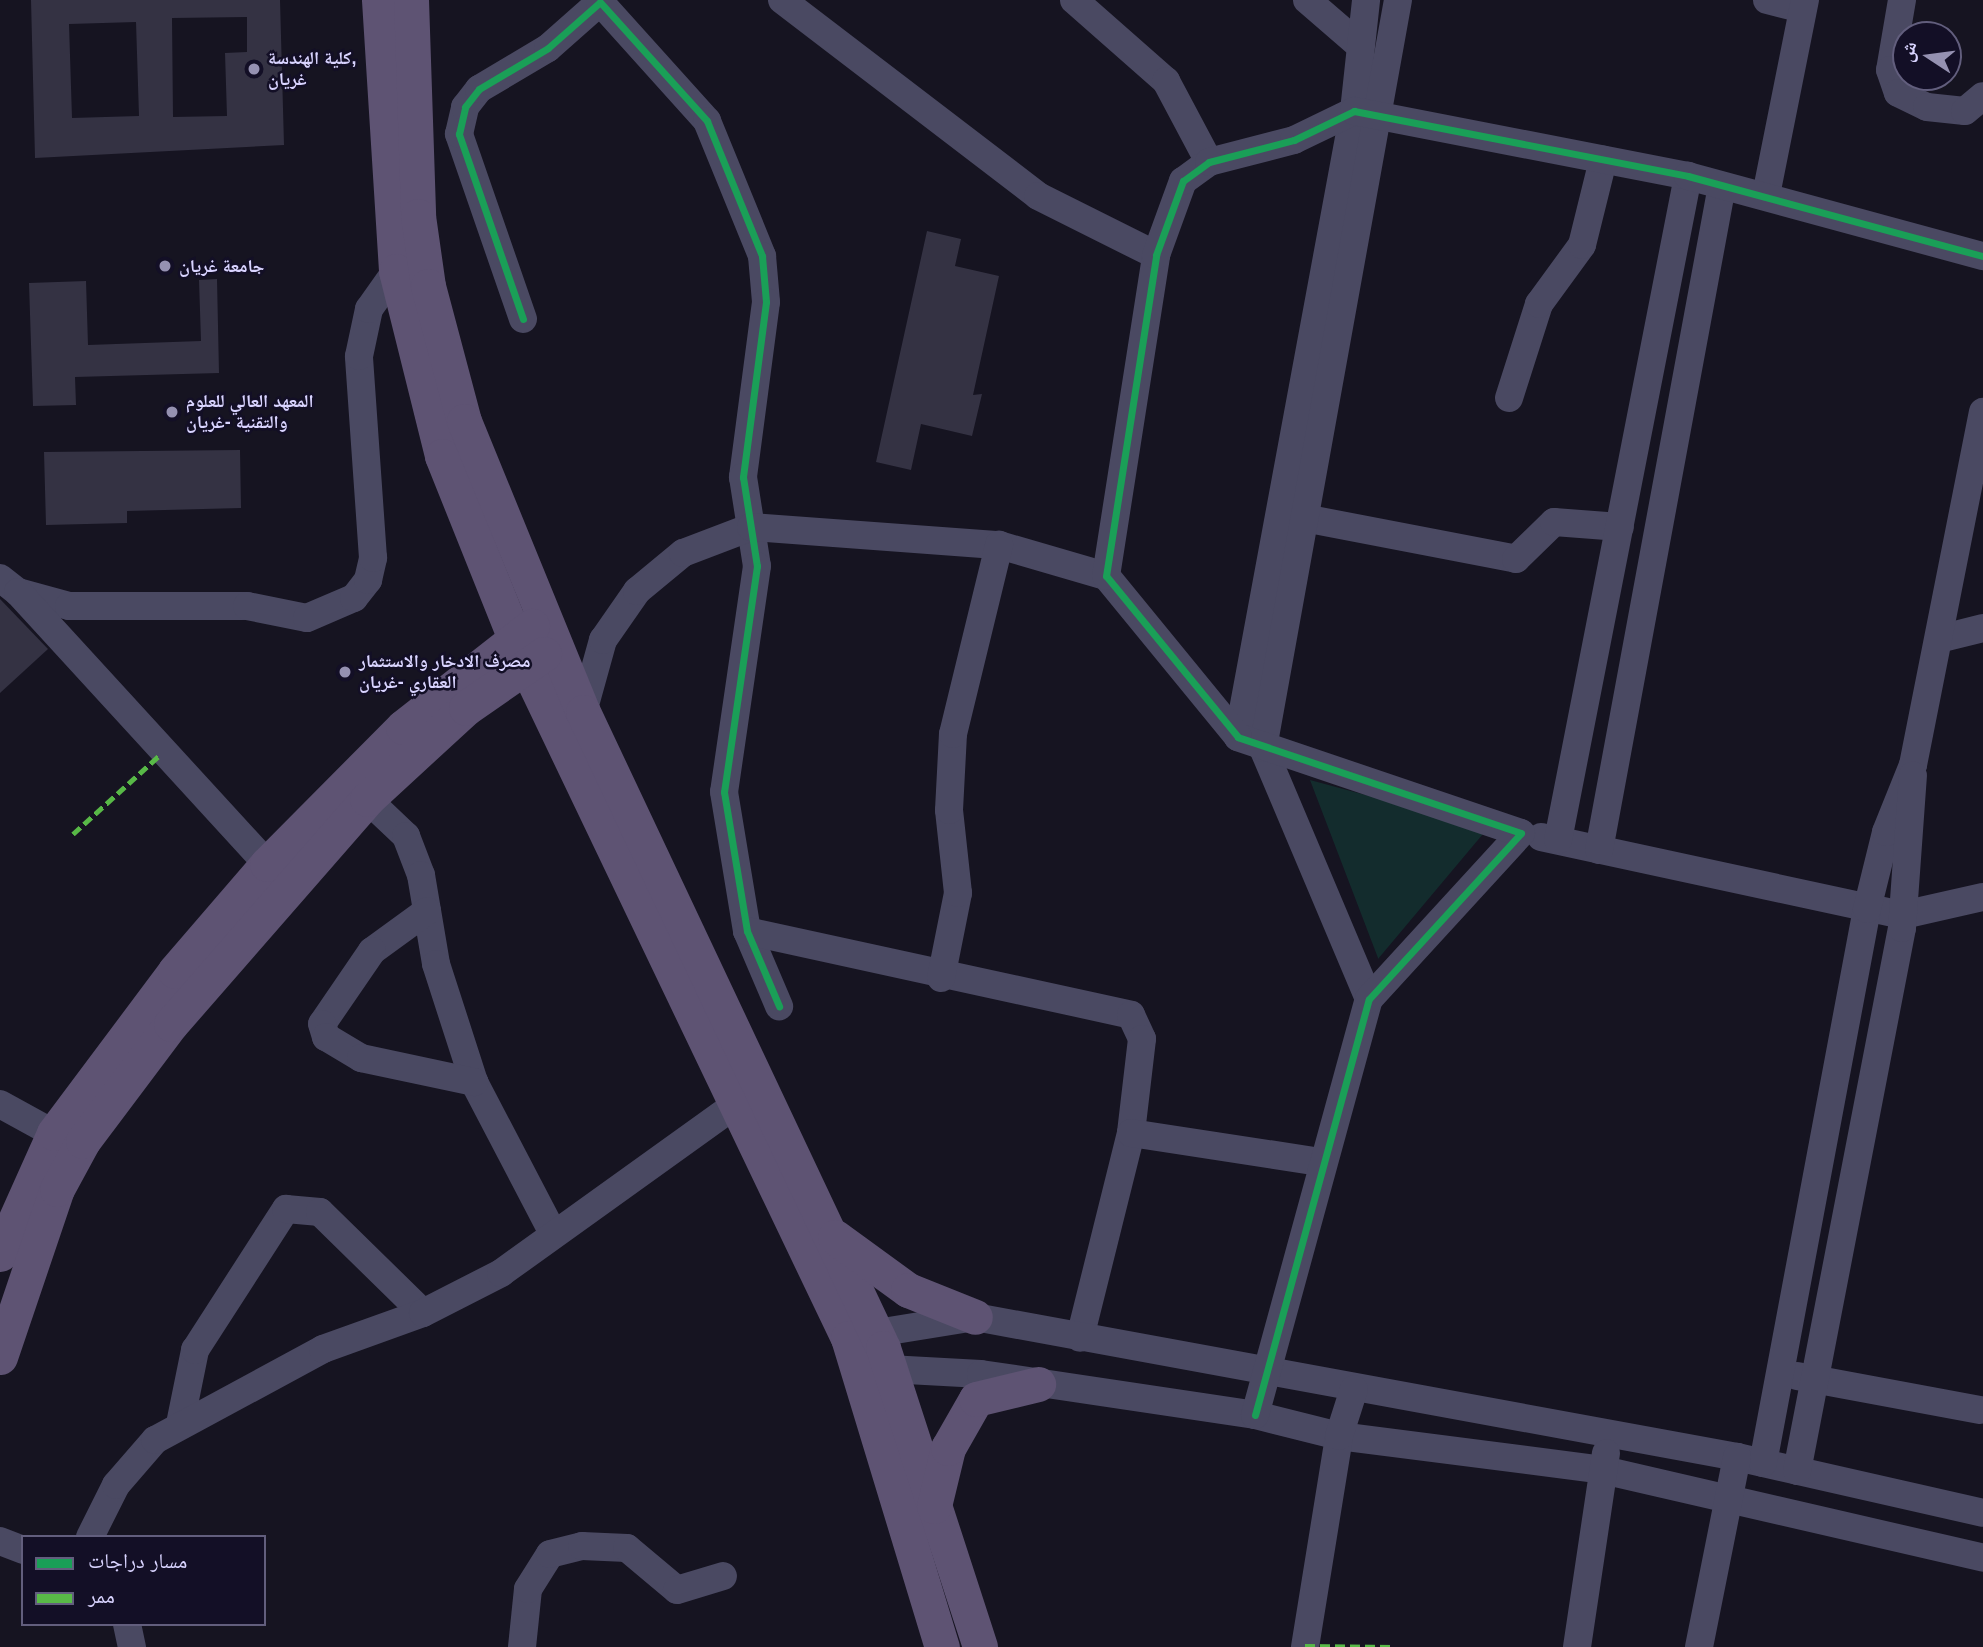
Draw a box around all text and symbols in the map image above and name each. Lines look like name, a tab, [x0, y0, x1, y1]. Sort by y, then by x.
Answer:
north arrow	[1892, 21, 1962, 91]
text: ش	[1895, 39, 1920, 64]
place label: كلية الهندسة, غريان	[268, 48, 356, 90]
marker: كلية الهندسة, غريان	[246, 61, 262, 77]
place label: جامعة غريان	[179, 255, 264, 277]
marker: جامعة غريان	[157, 258, 173, 274]
place label: المعهد العالي للعلوم والتقنية -غريان	[186, 391, 314, 434]
marker: المعهد العالي للعلوم والتقنية -غريان	[164, 404, 180, 420]
place label: مصرف الادخار والاستثمار العقاري -غريان	[359, 651, 530, 694]
marker: مصرف الادخار والاستثمار العقاري -غريان	[337, 664, 353, 680]
legend	[21, 1535, 266, 1626]
text: مسار دراجات	[88, 1549, 187, 1572]
text: ممر	[88, 1584, 115, 1607]

